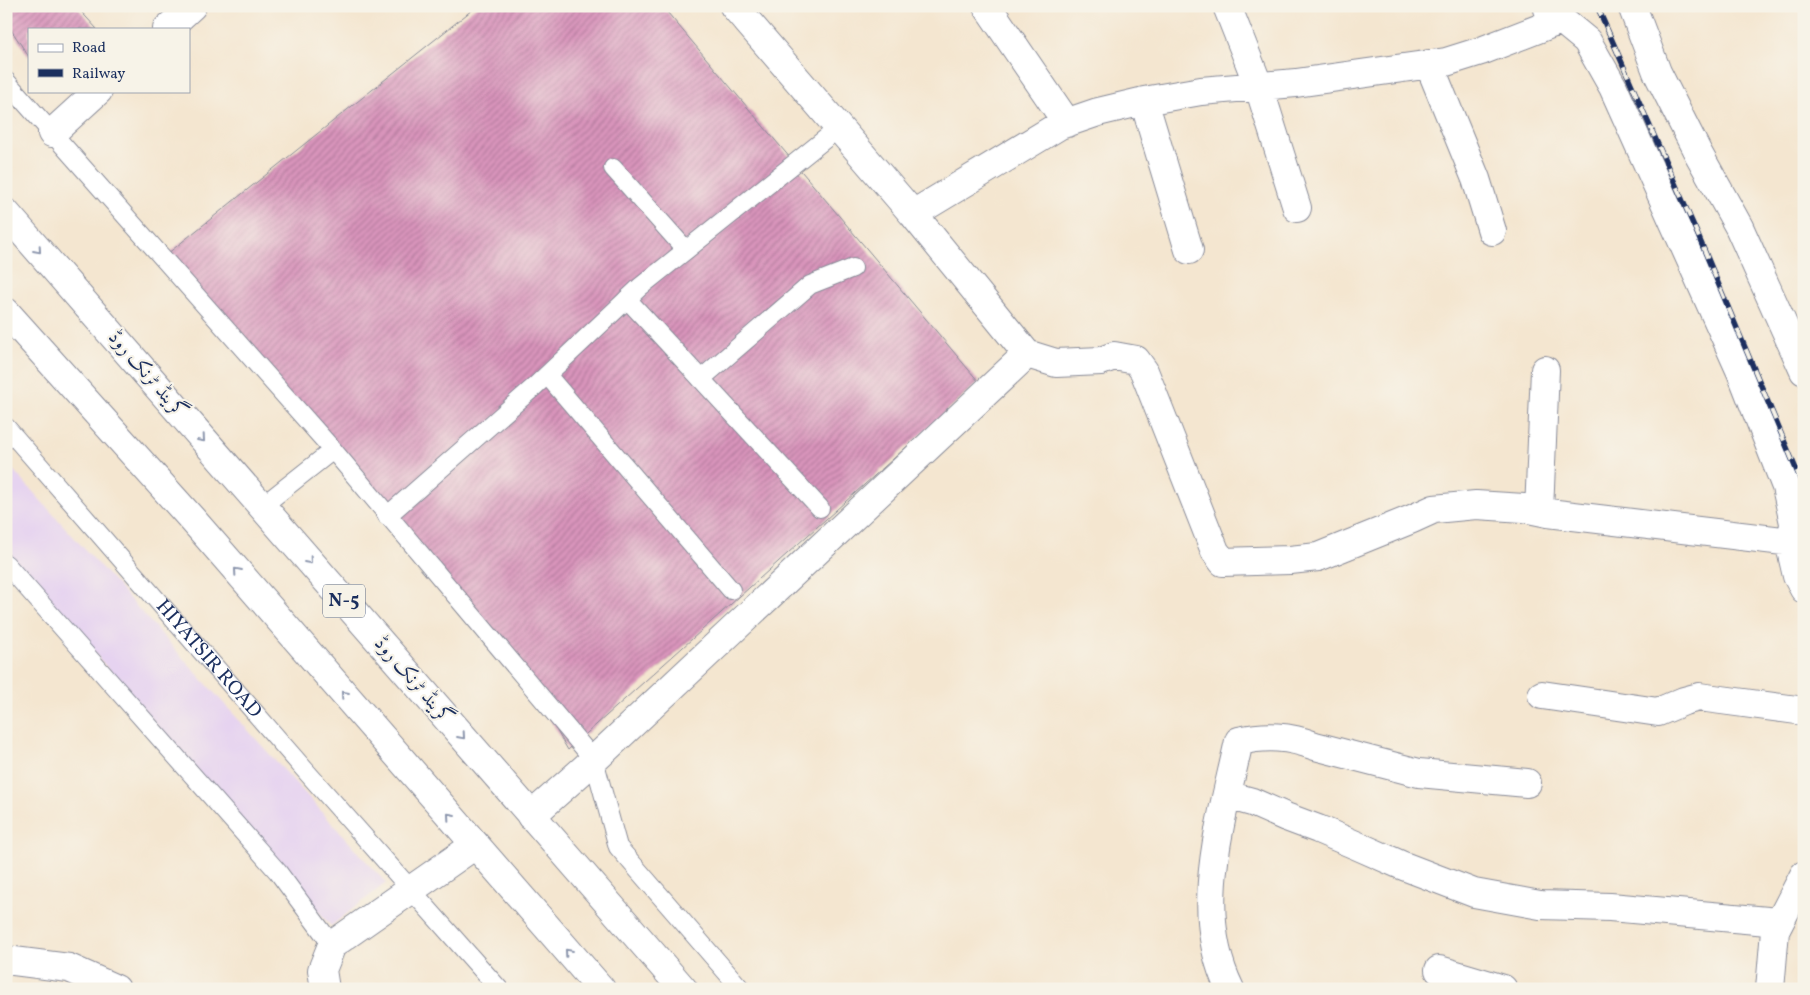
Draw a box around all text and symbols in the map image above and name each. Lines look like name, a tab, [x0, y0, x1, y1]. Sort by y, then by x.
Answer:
legend	[28, 28, 190, 92]
text: Road	[72, 38, 106, 59]
text: Railway	[72, 64, 125, 85]
one-way arrow	[32, 245, 41, 254]
street label: گرینڈ ٹرنک روڈ	[101, 324, 194, 425]
one-way arrow	[196, 433, 205, 442]
one-way arrow	[303, 556, 312, 565]
one-way arrow	[234, 567, 243, 576]
road number: N-5	[323, 584, 365, 618]
street label: HIYATSIR ROAD	[149, 594, 268, 725]
street label: گرینڈ ٹرنک روڈ	[367, 630, 460, 731]
one-way arrow	[340, 690, 349, 699]
one-way arrow	[456, 731, 465, 740]
one-way arrow	[447, 813, 456, 822]
one-way arrow	[566, 949, 574, 958]

